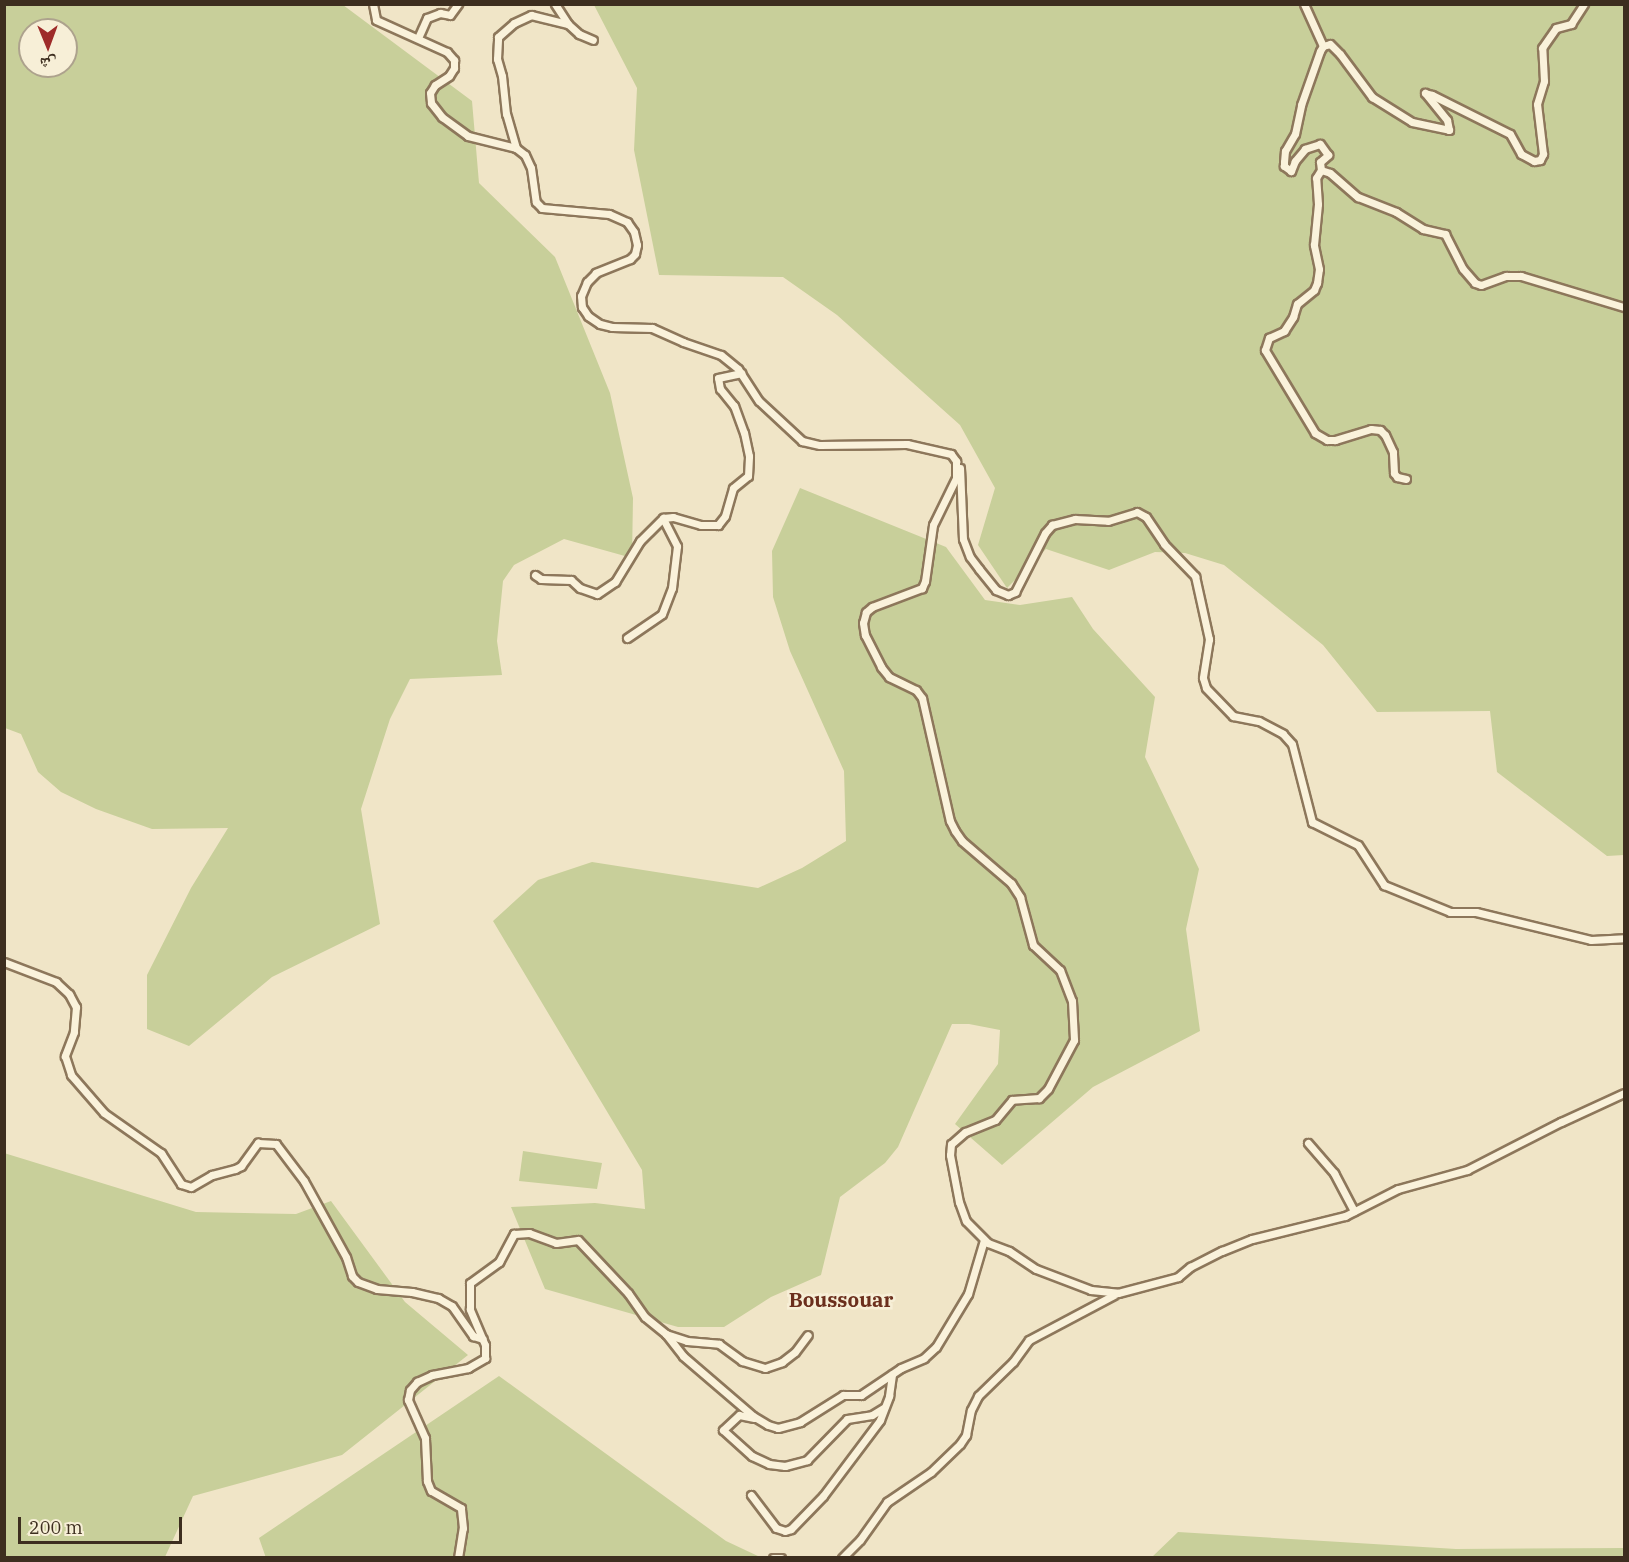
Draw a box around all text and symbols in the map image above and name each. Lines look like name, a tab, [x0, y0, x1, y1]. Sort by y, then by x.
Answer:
north arrow	[18, 18, 78, 78]
text: ش	[40, 54, 57, 74]
district label: Boussouar	[789, 1287, 893, 1311]
scale bar	[21, 1505, 184, 1543]
text: 200 m	[29, 1516, 83, 1539]

